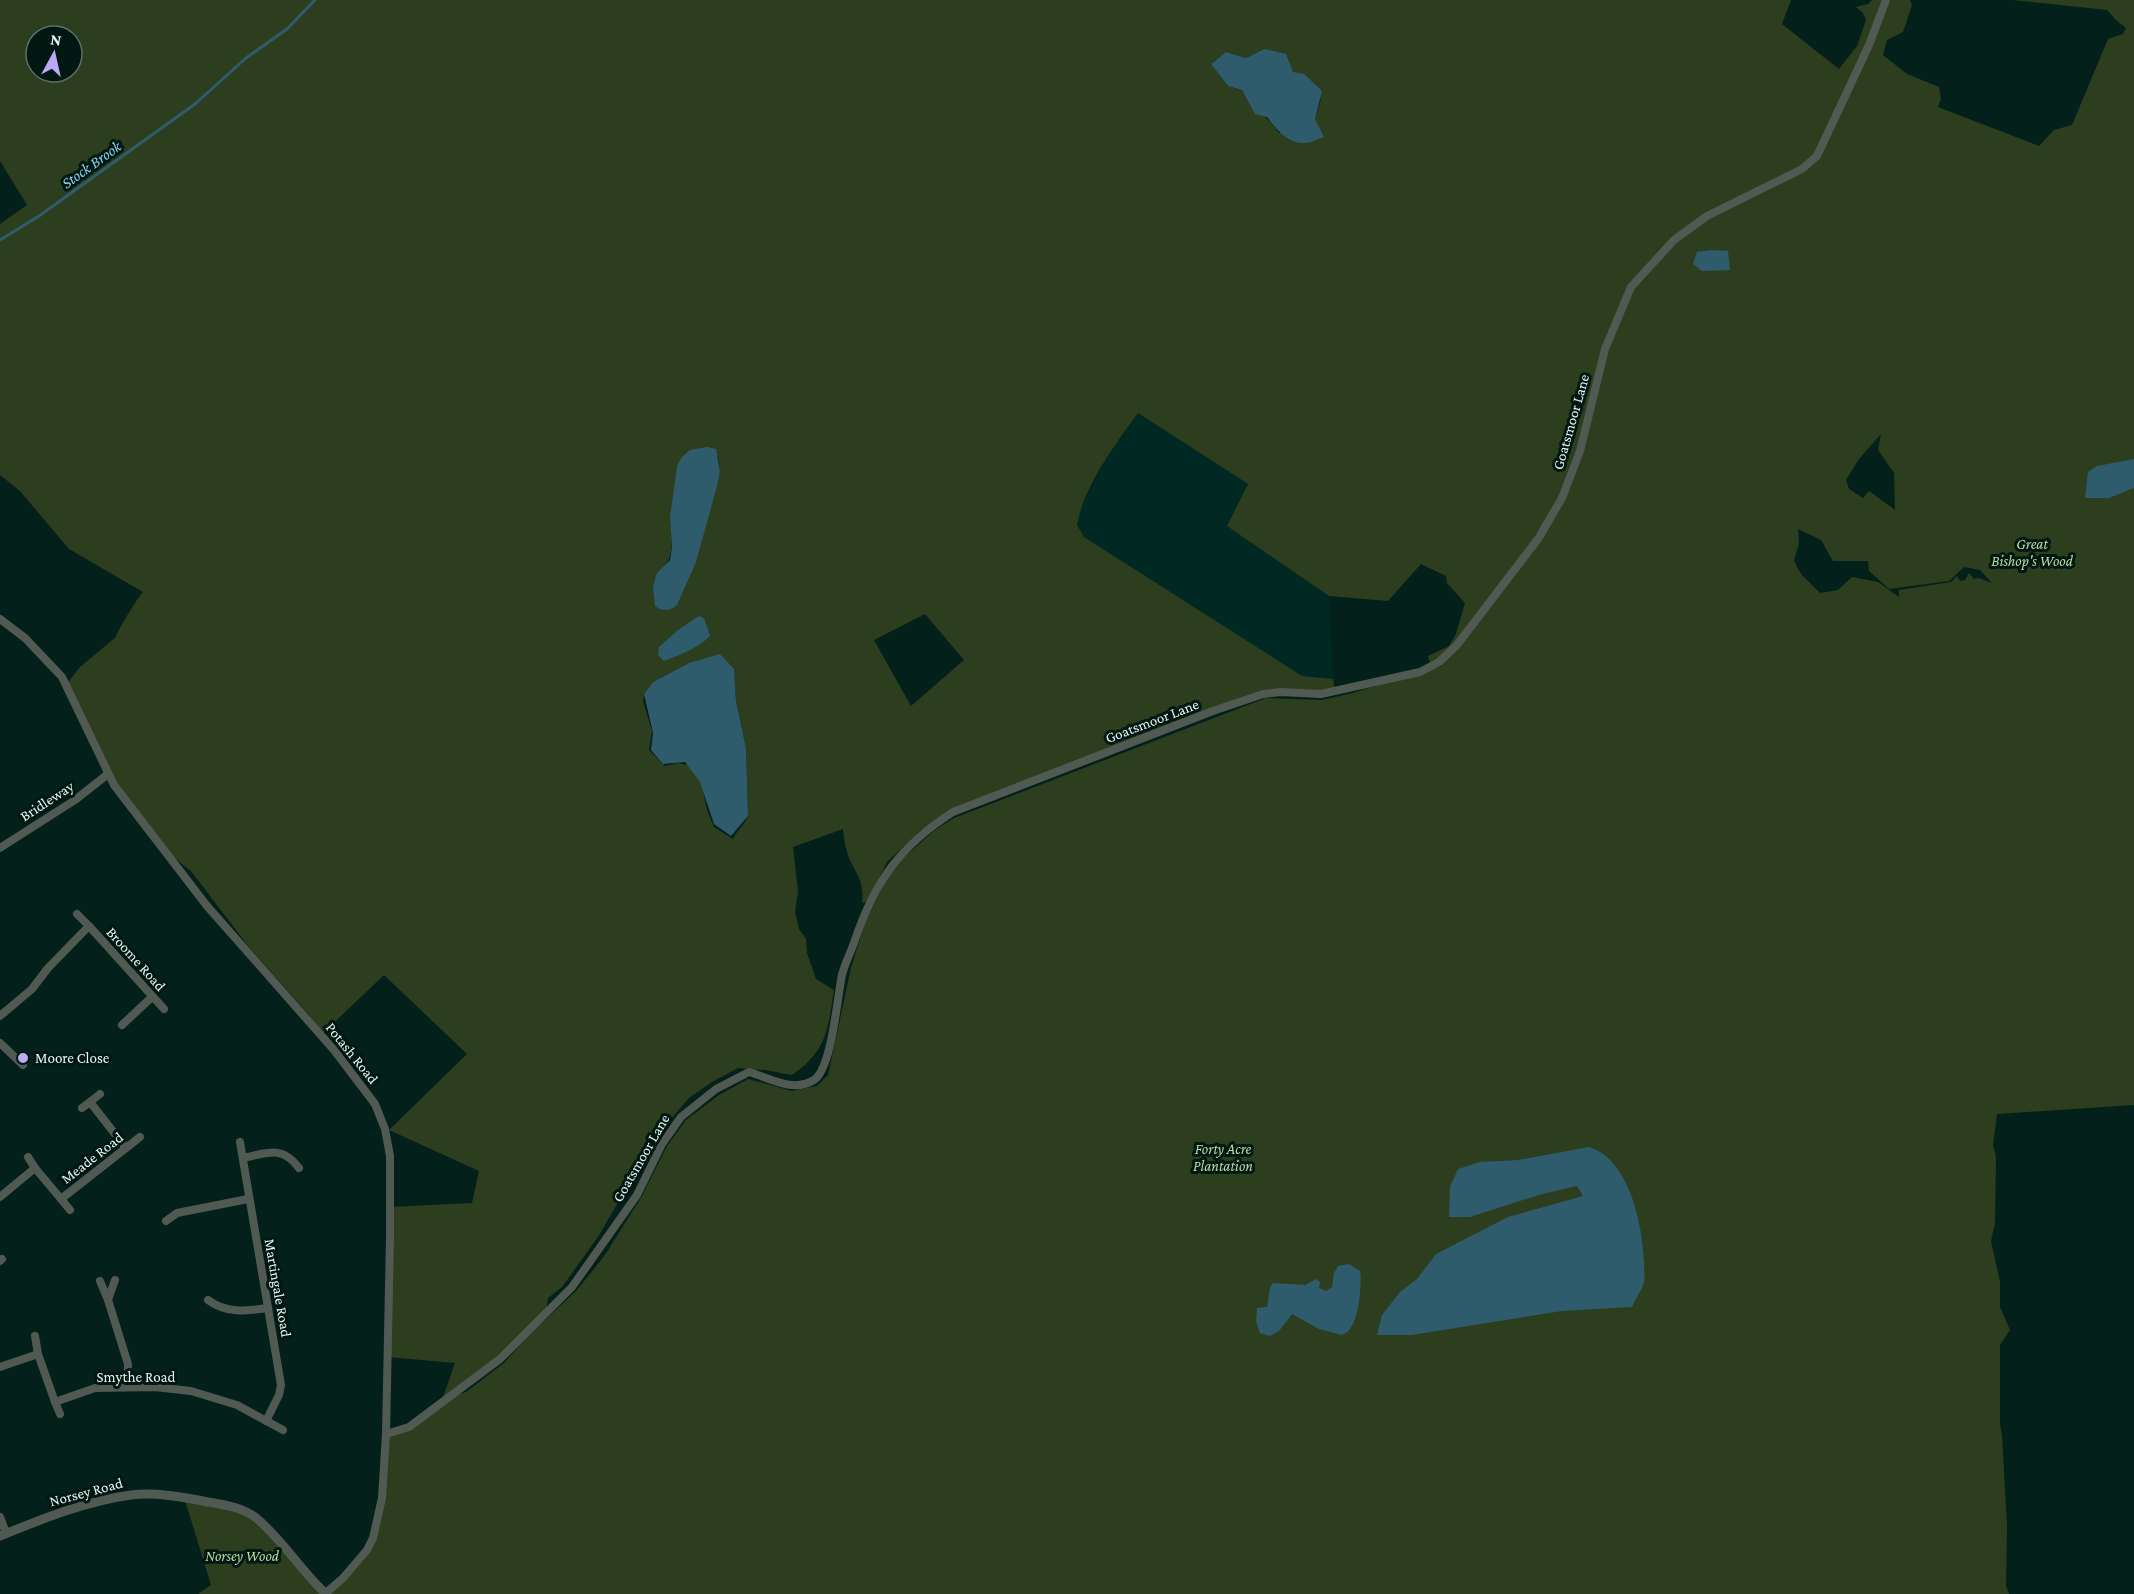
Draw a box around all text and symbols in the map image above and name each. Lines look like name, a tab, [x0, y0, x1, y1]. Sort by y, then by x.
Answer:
north arrow	[24, 24, 84, 84]
text: N	[49, 30, 63, 49]
water label: Stock Brook	[58, 137, 125, 192]
street label: Goatsmoor Lane	[1550, 372, 1592, 472]
park label: Great Bishop's Wood	[1991, 536, 2074, 570]
street label: Goatsmoor Lane	[1103, 696, 1201, 746]
street label: Bridleway	[17, 778, 77, 825]
street label: Broome Road	[103, 924, 169, 994]
street label: Potash Road	[323, 1019, 381, 1087]
place label: Moore Close	[35, 1050, 110, 1066]
marker: Moore Close	[16, 1051, 30, 1065]
street label: Goatsmoor Lane	[609, 1111, 673, 1205]
street label: Meade Road	[58, 1129, 126, 1187]
park label: Forty Acre Plantation	[1193, 1141, 1253, 1174]
street label: Martingale Road	[260, 1238, 295, 1339]
street label: Smythe Road	[97, 1369, 176, 1386]
street label: Norsey Road	[48, 1475, 125, 1510]
park label: Norsey Wood	[205, 1548, 280, 1565]

